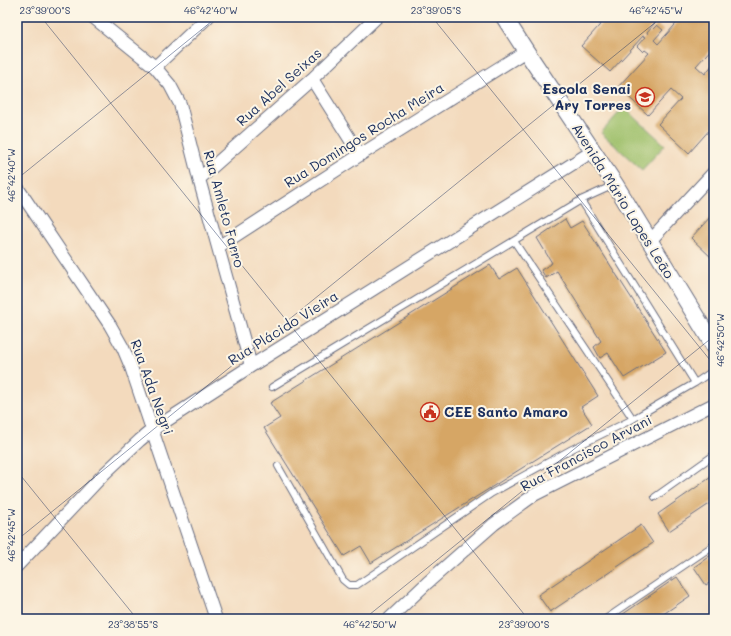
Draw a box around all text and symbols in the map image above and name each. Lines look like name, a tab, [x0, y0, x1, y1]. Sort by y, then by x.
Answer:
text: 23°39'00"S	[20, 3, 71, 17]
text: 46°42'40"W	[184, 3, 238, 17]
text: 23°39'05"S	[411, 3, 462, 17]
text: 46°42'45"W	[629, 3, 683, 17]
street label: Rua Abel Seixas	[232, 43, 325, 130]
street label: Rua Domingos Rocha Meira	[280, 77, 447, 192]
place label: Escola Senai Ary Torres	[542, 79, 631, 114]
school or university icon: Escola Senai Ary Torres	[634, 86, 656, 108]
street label: Avenida Mário Lopes Leão	[568, 119, 679, 282]
text: 46°42'40"W	[4, 148, 18, 202]
street label: Rua Amleto Farro	[200, 148, 249, 270]
street label: Rua Plácido Vieira	[224, 286, 342, 369]
text: 46°42'50"W	[713, 313, 727, 367]
street label: Rua Ada Negri	[126, 337, 179, 437]
public building icon: CEE Santo Amaro	[419, 401, 441, 423]
place label: CEE Santo Amaro	[444, 402, 568, 421]
street label: Rua Francisco Arvani	[517, 410, 655, 495]
text: 46°42'45"W	[4, 508, 18, 562]
text: 23°38'55"S	[108, 617, 158, 631]
text: 46°42'50"W	[343, 617, 397, 631]
text: 23°39'00"S	[499, 617, 550, 631]

